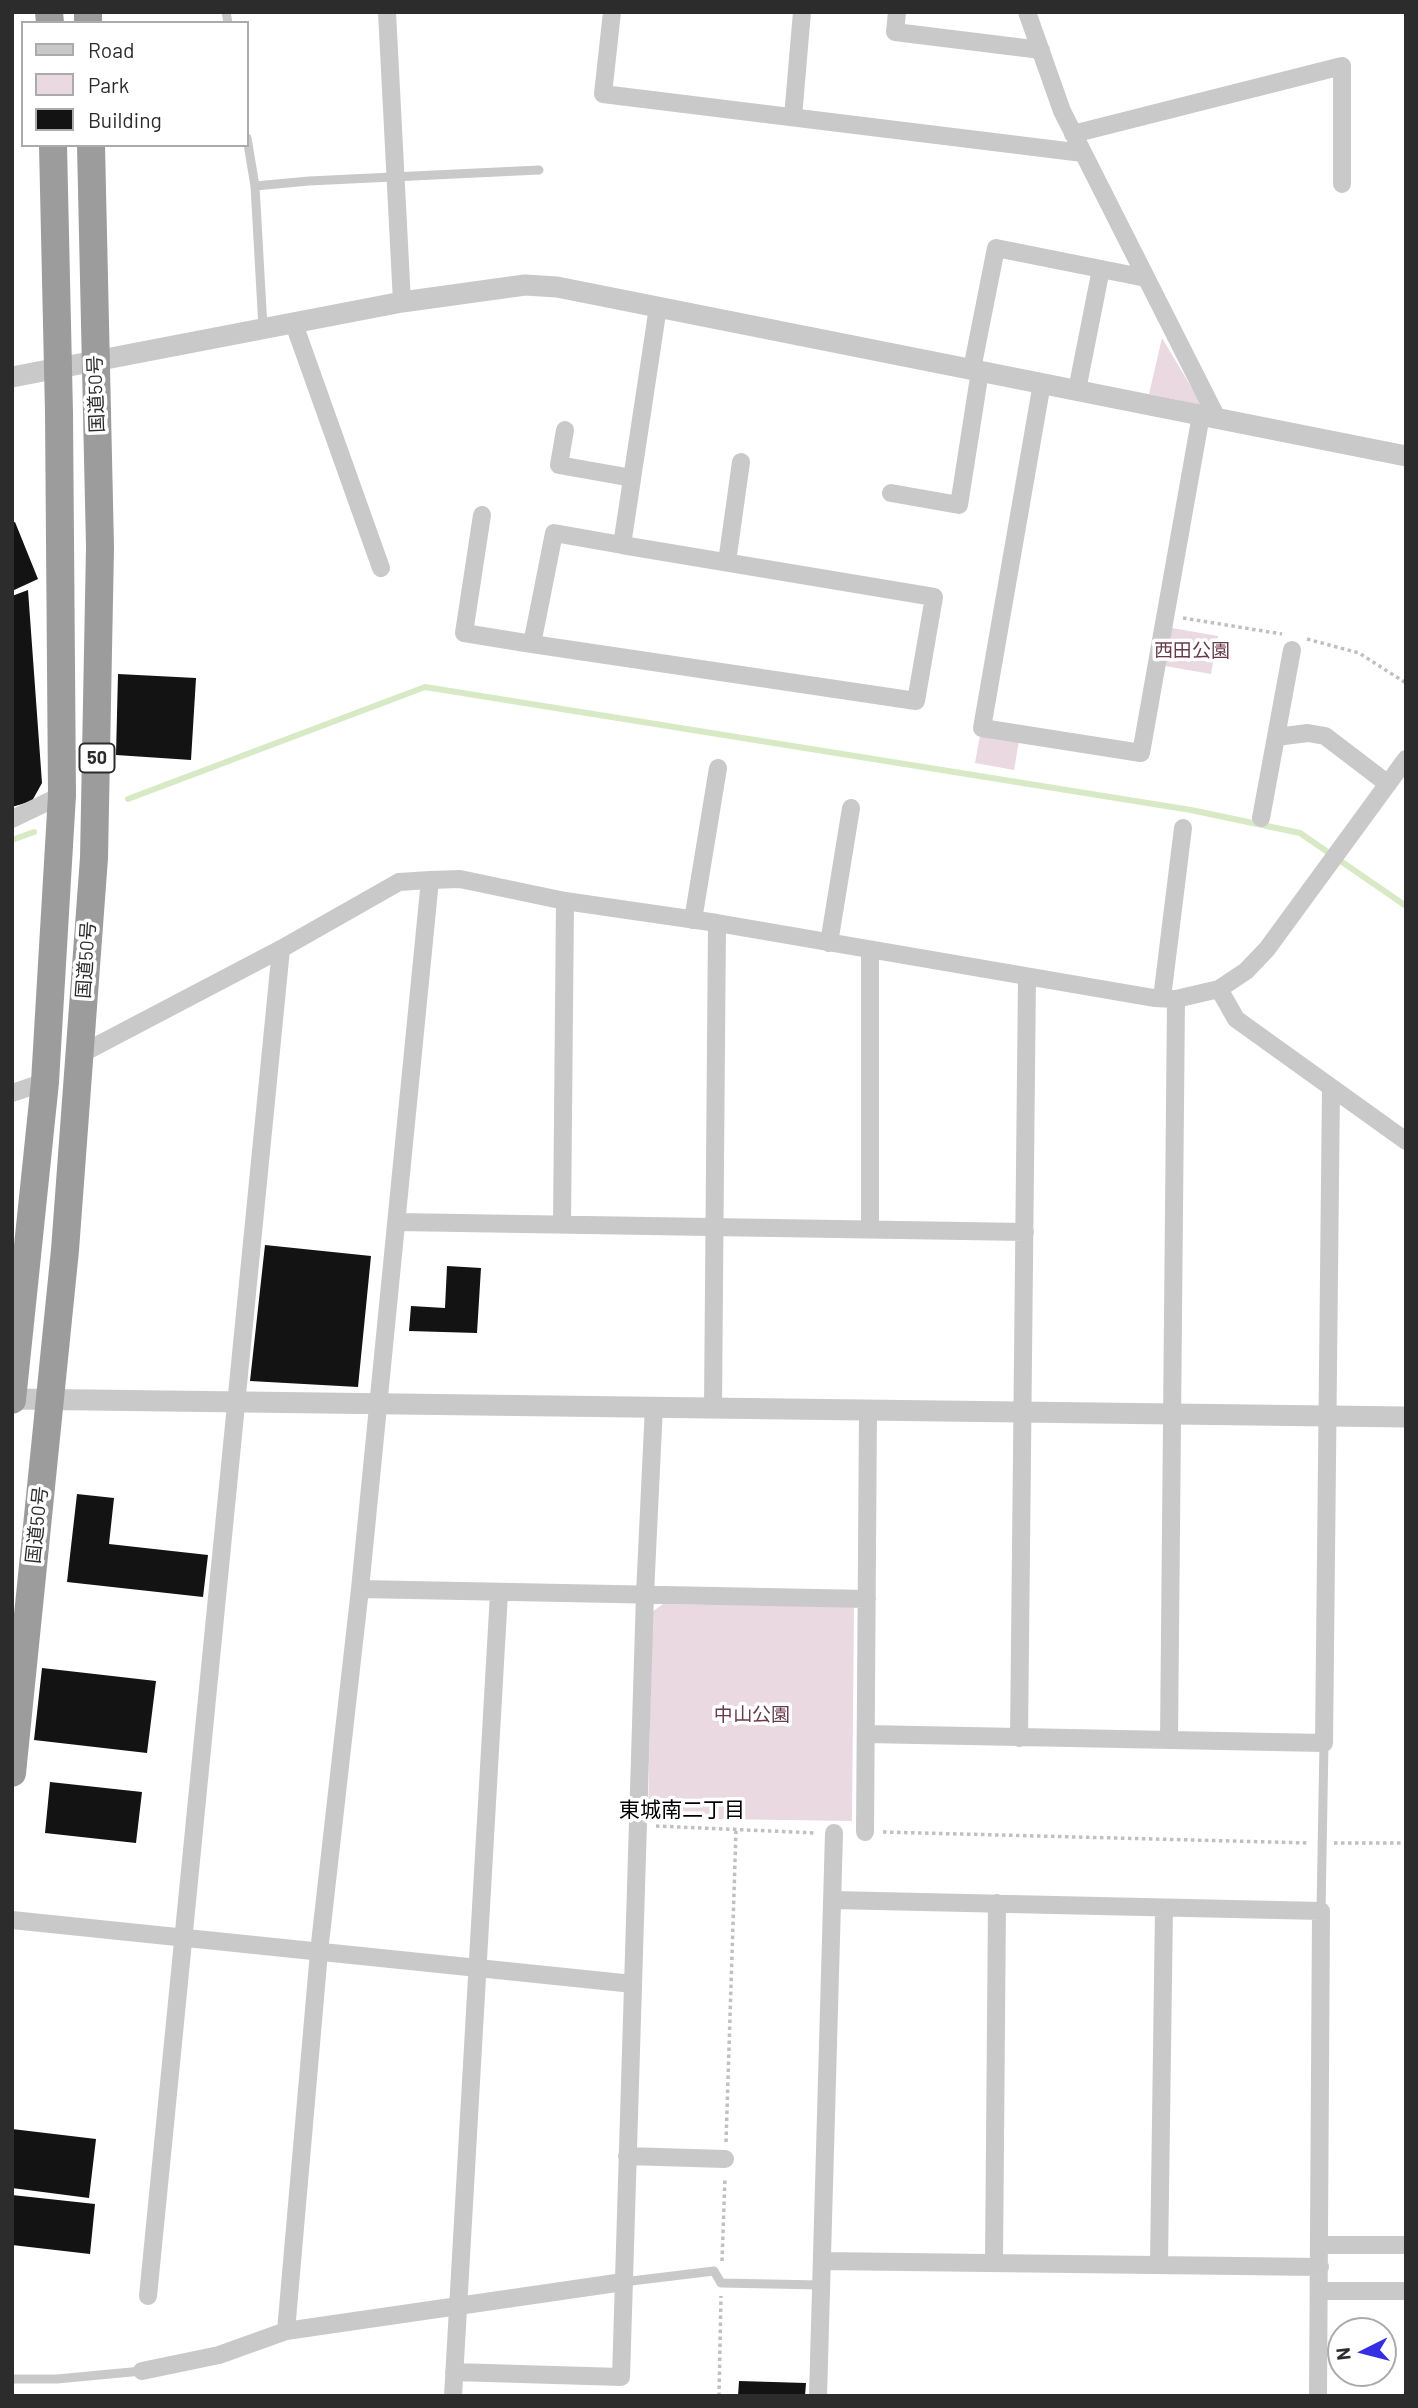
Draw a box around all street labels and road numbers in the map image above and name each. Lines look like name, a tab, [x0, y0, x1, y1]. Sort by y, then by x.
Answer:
street label: 国道50号	[83, 355, 109, 433]
road number: 50	[80, 744, 114, 772]
street label: 国道50号	[72, 921, 100, 999]
street label: 国道50号	[22, 1485, 52, 1565]

